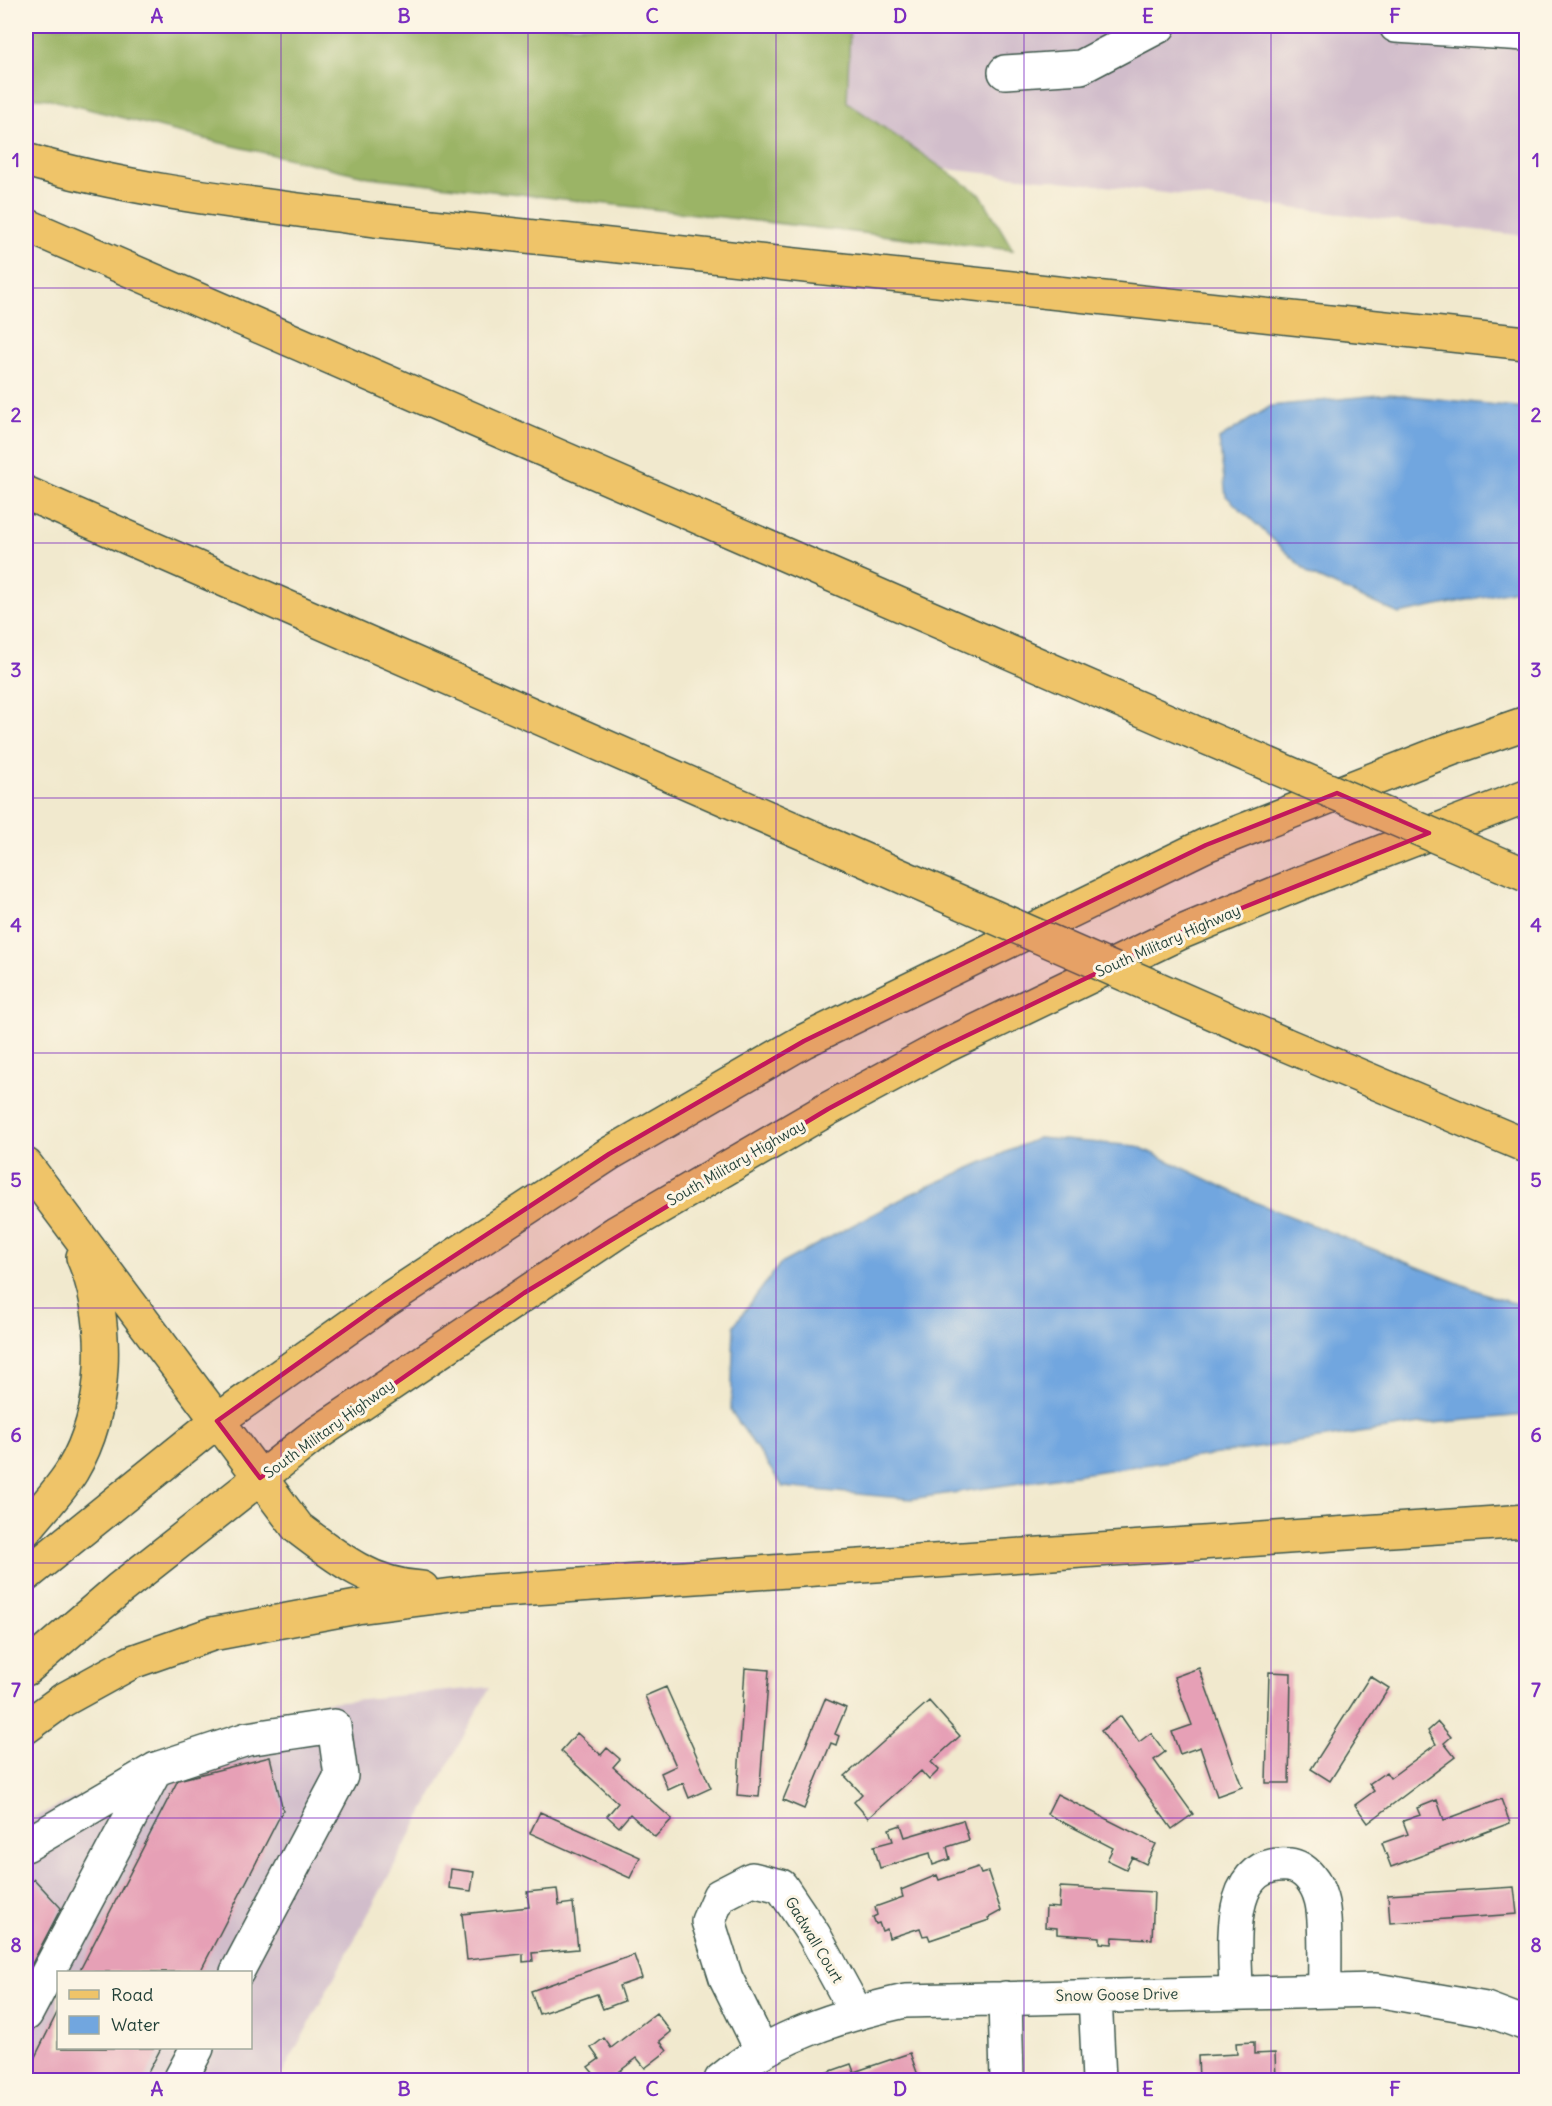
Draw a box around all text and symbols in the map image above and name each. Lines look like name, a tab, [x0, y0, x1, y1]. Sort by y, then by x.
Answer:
text: A	[151, 3, 164, 28]
text: B	[397, 3, 411, 28]
text: C	[645, 3, 659, 28]
text: D	[893, 3, 907, 28]
text: E	[1142, 3, 1154, 28]
text: F	[1389, 3, 1401, 28]
text: 1	[12, 147, 20, 172]
text: 1	[1532, 147, 1540, 172]
text: 2	[11, 402, 22, 427]
text: 2	[1531, 402, 1542, 427]
text: 3	[10, 657, 22, 682]
text: 3	[1530, 657, 1542, 682]
street label: South Military Highway	[1092, 900, 1243, 981]
text: 4	[10, 912, 22, 937]
text: 4	[1530, 912, 1542, 937]
street label: South Military Highway	[663, 1115, 808, 1210]
text: 5	[10, 1167, 22, 1192]
text: 5	[1530, 1167, 1542, 1192]
street label: South Military Highway	[260, 1375, 398, 1482]
text: 6	[10, 1422, 22, 1447]
text: 6	[1530, 1422, 1542, 1447]
text: 7	[11, 1677, 21, 1702]
text: 7	[1531, 1677, 1541, 1702]
street label: Gadwall Court	[781, 1893, 848, 1986]
text: 8	[10, 1932, 22, 1957]
text: 8	[1530, 1932, 1542, 1957]
legend	[57, 1971, 252, 2049]
text: Road	[111, 1983, 154, 2006]
street label: Snow Goose Drive	[1056, 1984, 1178, 2005]
text: Water	[111, 2013, 161, 2036]
text: A	[151, 2076, 164, 2101]
text: B	[397, 2076, 411, 2101]
text: C	[645, 2076, 659, 2101]
text: D	[893, 2076, 907, 2101]
text: E	[1142, 2076, 1154, 2101]
text: F	[1389, 2076, 1401, 2101]

